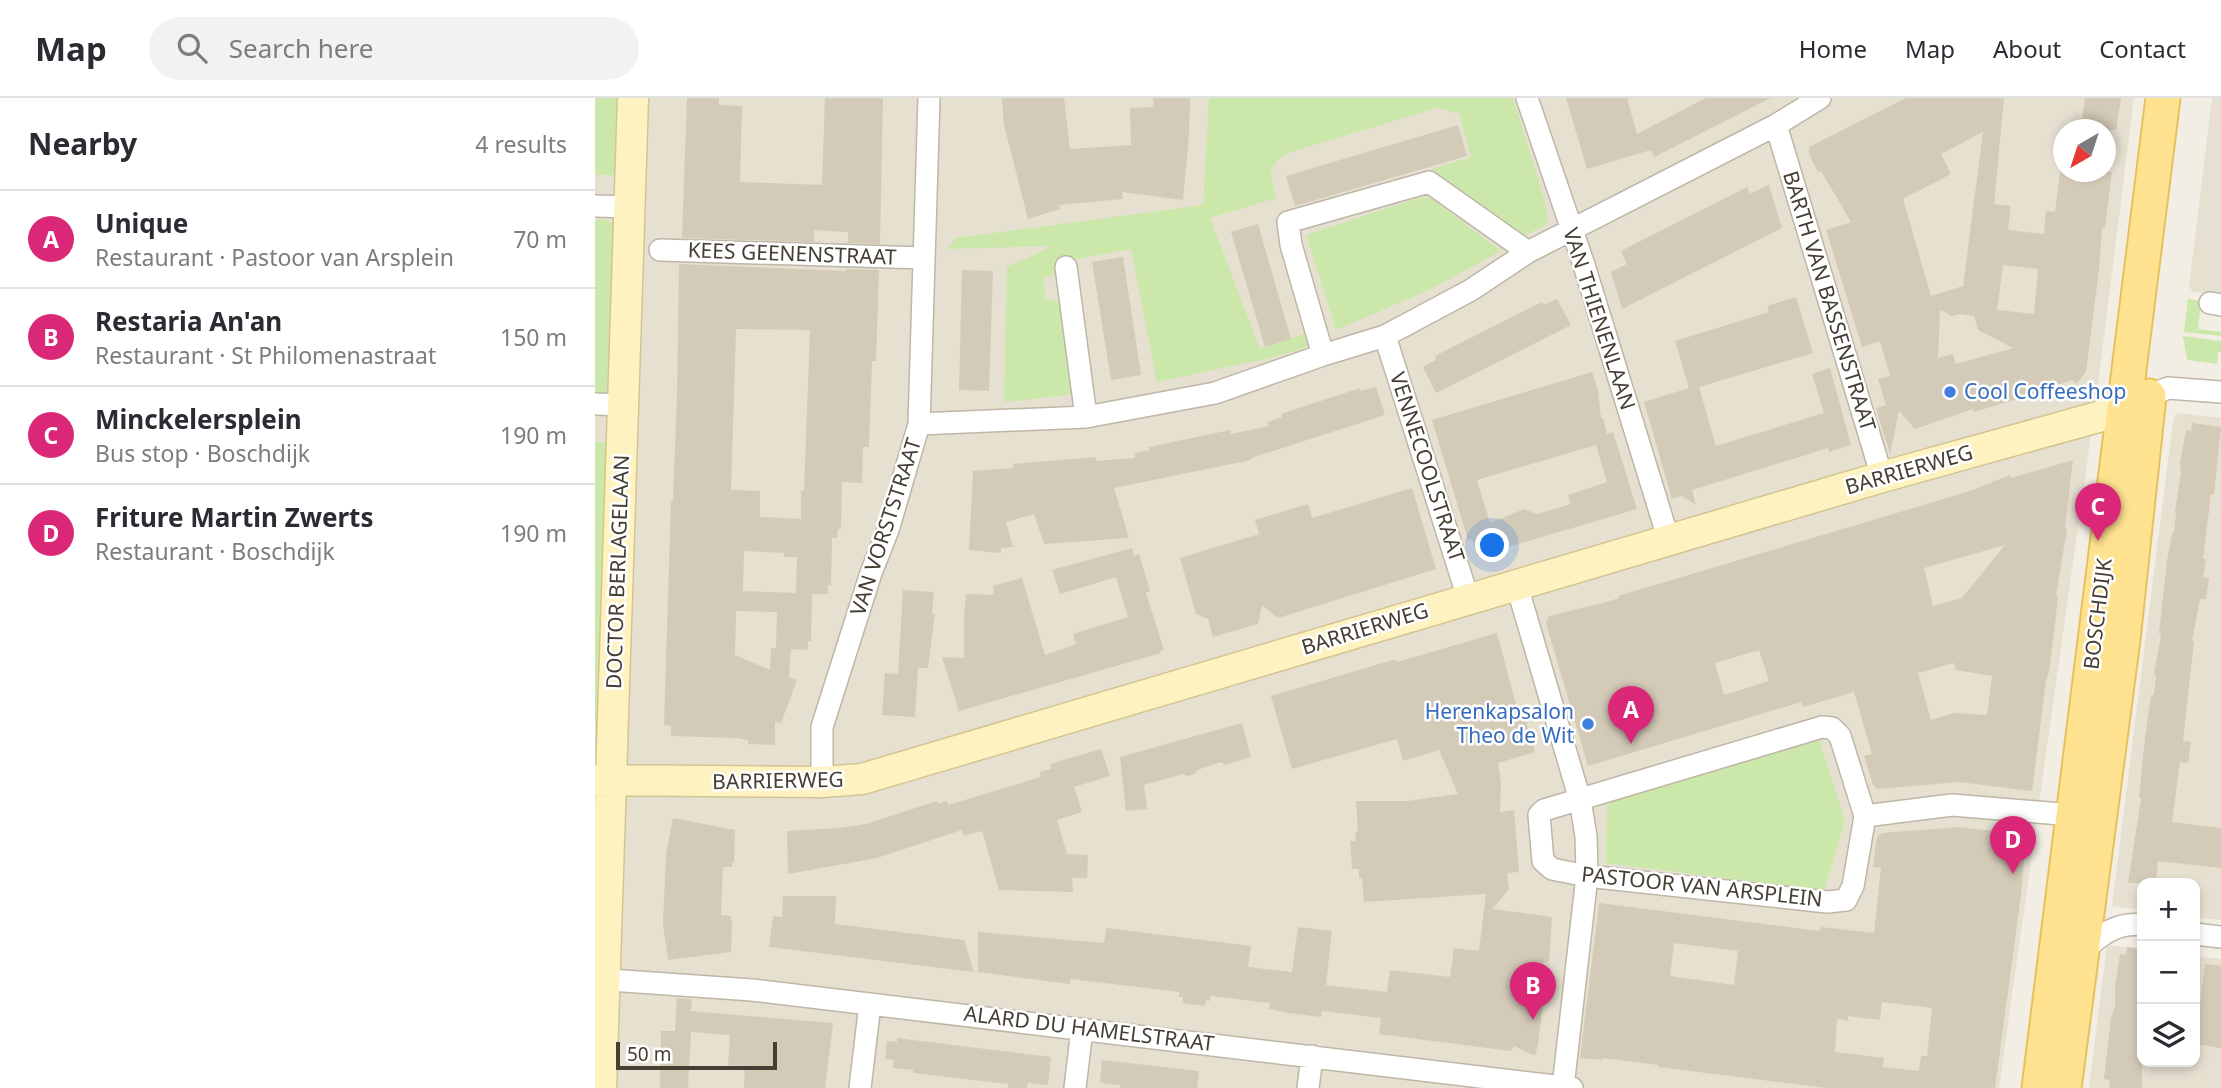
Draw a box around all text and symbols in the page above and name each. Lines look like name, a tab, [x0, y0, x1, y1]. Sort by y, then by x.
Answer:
search box	[149, 17, 639, 80]
text: Map	[35, 26, 107, 71]
icon: search	[173, 29, 211, 67]
text: Search here	[229, 30, 373, 66]
text: Home	[1799, 32, 1867, 65]
text: Map	[1905, 32, 1955, 65]
text: About	[1993, 32, 2061, 65]
text: Contact	[2099, 32, 2186, 65]
north arrow	[2053, 119, 2116, 182]
text: Nearby	[28, 123, 137, 164]
text: 4 results	[475, 128, 567, 160]
street label: BARTH VAN BASSENSTRAAT	[1777, 167, 1883, 434]
text: Unique	[95, 205, 188, 241]
text: A	[43, 223, 59, 255]
text: 70 m	[513, 223, 567, 255]
street label: VAN THIENENLAAN	[1557, 224, 1643, 413]
street label: KEES GEENENSTRAAT	[687, 235, 897, 271]
text: Restaurant · Pastoor van Arsplein	[95, 241, 454, 273]
text: Restaria An'an	[95, 303, 282, 339]
text: B	[43, 321, 59, 353]
text: 150 m	[500, 321, 567, 353]
text: Restaurant · St Philomenastraat	[95, 339, 436, 371]
street label: VENNECOOLSTRAAT	[1384, 368, 1472, 565]
place label: Cool Coffeeshop	[1964, 377, 2126, 405]
marker: Cool Coffeeshop	[1942, 384, 1958, 400]
text: Minckelersplein	[95, 401, 302, 437]
text: C	[44, 419, 58, 451]
text: 190 m	[500, 419, 567, 451]
street label: VAN VORSTSTRAAT	[843, 434, 927, 619]
text: Bus stop · Boschdijk	[95, 437, 310, 469]
street label: BARRIERWEG	[1842, 437, 1976, 501]
street label: DOCTOR BERLAGELAAN	[599, 454, 635, 690]
pin: C	[2075, 483, 2121, 541]
text: Friture Martin Zwerts	[95, 499, 373, 535]
text: D	[43, 517, 59, 549]
text: 190 m	[500, 517, 567, 549]
your location	[1475, 528, 1509, 562]
text: Restaurant · Boschdijk	[95, 535, 335, 567]
street label: BOSCHDIJK	[2076, 557, 2118, 671]
street label: BARRIERWEG	[1298, 595, 1432, 661]
pin: A	[1608, 686, 1654, 744]
place label: Herenkapsalon Theo de Wit	[1425, 697, 1574, 749]
marker: Herenkapsalon Theo de Wit	[1580, 716, 1596, 732]
street label: BARRIERWEG	[712, 765, 844, 795]
pin: D	[1990, 816, 2036, 874]
street label: PASTOOR VAN ARSPLEIN	[1580, 859, 1824, 913]
map controls	[2137, 878, 2200, 1067]
button: +	[2137, 878, 2200, 941]
button: −	[2137, 941, 2200, 1004]
pin: B	[1510, 962, 1556, 1020]
street label: ALARD DU HAMELSTRAAT	[962, 999, 1216, 1057]
button: layers	[2137, 1004, 2200, 1067]
scale bar	[616, 1039, 777, 1071]
text: 50 m	[627, 1041, 671, 1067]

